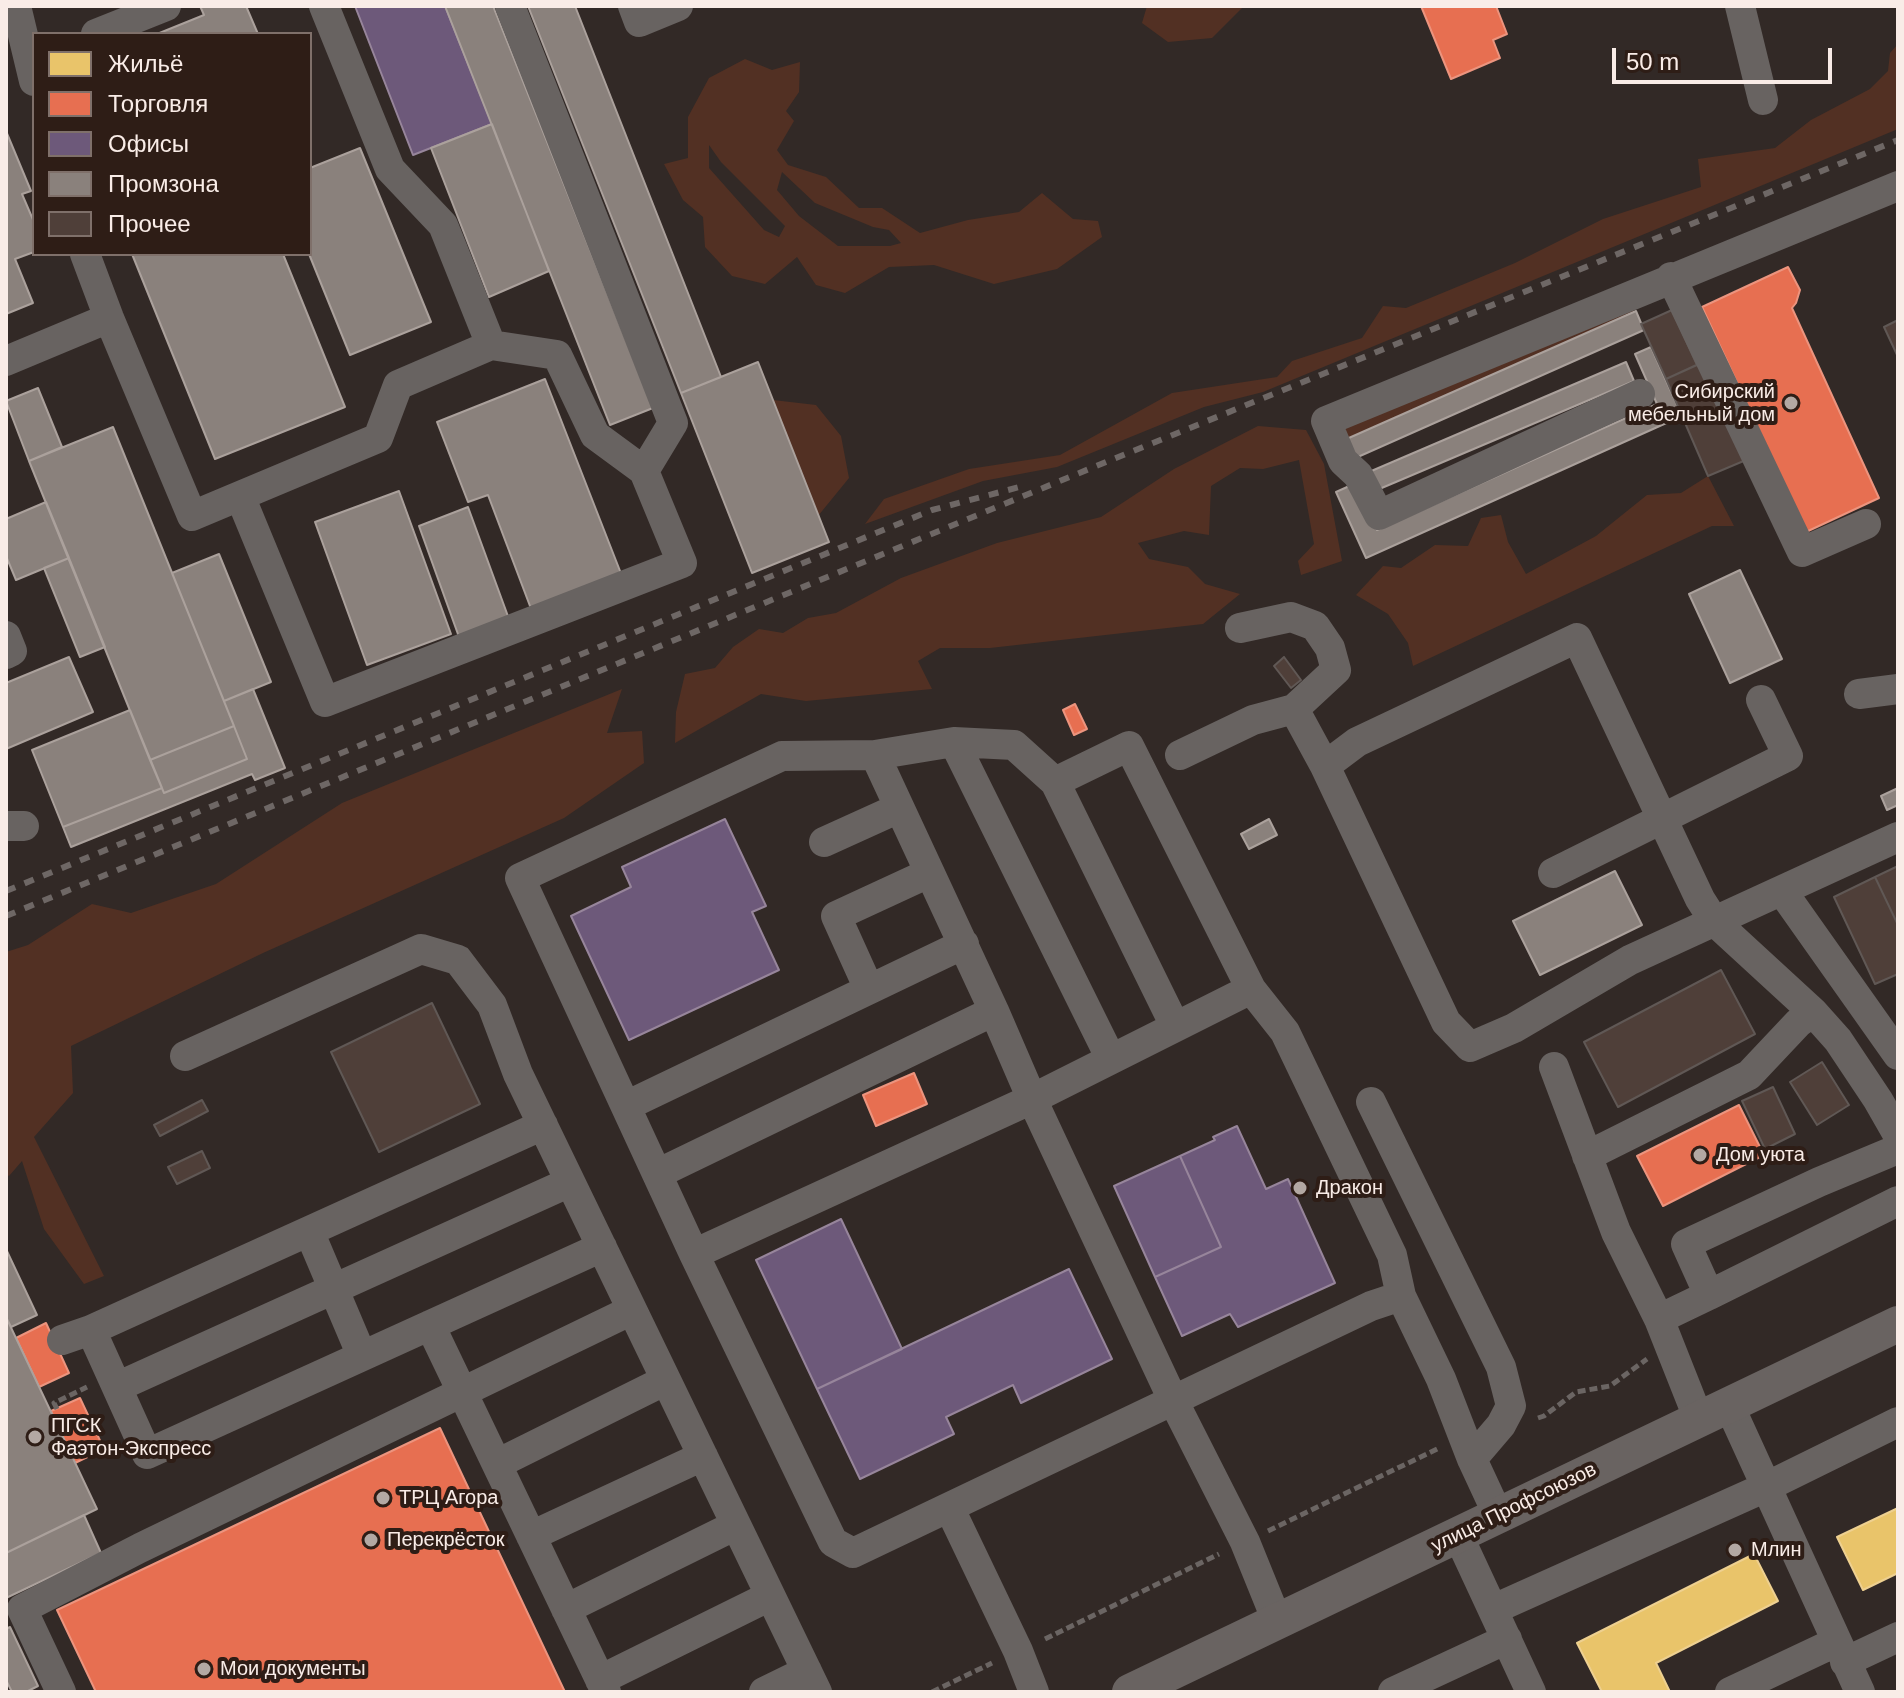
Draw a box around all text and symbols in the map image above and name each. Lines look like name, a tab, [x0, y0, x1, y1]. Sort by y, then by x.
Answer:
legend	[32, 32, 312, 256]
scale bar	[1616, 32, 1836, 82]
text: 50 m	[1626, 48, 1679, 75]
text: Жильё	[108, 50, 183, 77]
text: Торговля	[108, 90, 208, 117]
text: Офисы	[108, 130, 189, 157]
text: Промзона	[108, 170, 219, 197]
text: Прочее	[108, 210, 191, 237]
place label: Сибирский мебельный дом	[1628, 380, 1775, 427]
marker: Сибирский мебельный дом	[1782, 394, 1800, 412]
place label: Дом уюта	[1716, 1143, 1805, 1167]
marker: Дом уюта	[1691, 1146, 1709, 1164]
place label: Дракон	[1316, 1176, 1383, 1200]
marker: Дракон	[1291, 1179, 1309, 1197]
place label: ПГСК Фаэтон-Экспресс	[51, 1414, 211, 1461]
marker: ПГСК Фаэтон-Экспресс	[26, 1428, 44, 1446]
street label: улица Профсоюзов	[1428, 1458, 1600, 1558]
place label: ТРЦ Агора	[399, 1486, 498, 1510]
marker: ТРЦ Агора	[374, 1489, 392, 1507]
place label: Перекрёсток	[387, 1528, 505, 1552]
marker: Перекрёсток	[362, 1531, 380, 1549]
place label: Млин	[1751, 1538, 1802, 1562]
marker: Млин	[1726, 1541, 1744, 1559]
place label: Мои документы	[220, 1657, 366, 1681]
marker: Мои документы	[195, 1660, 213, 1678]

